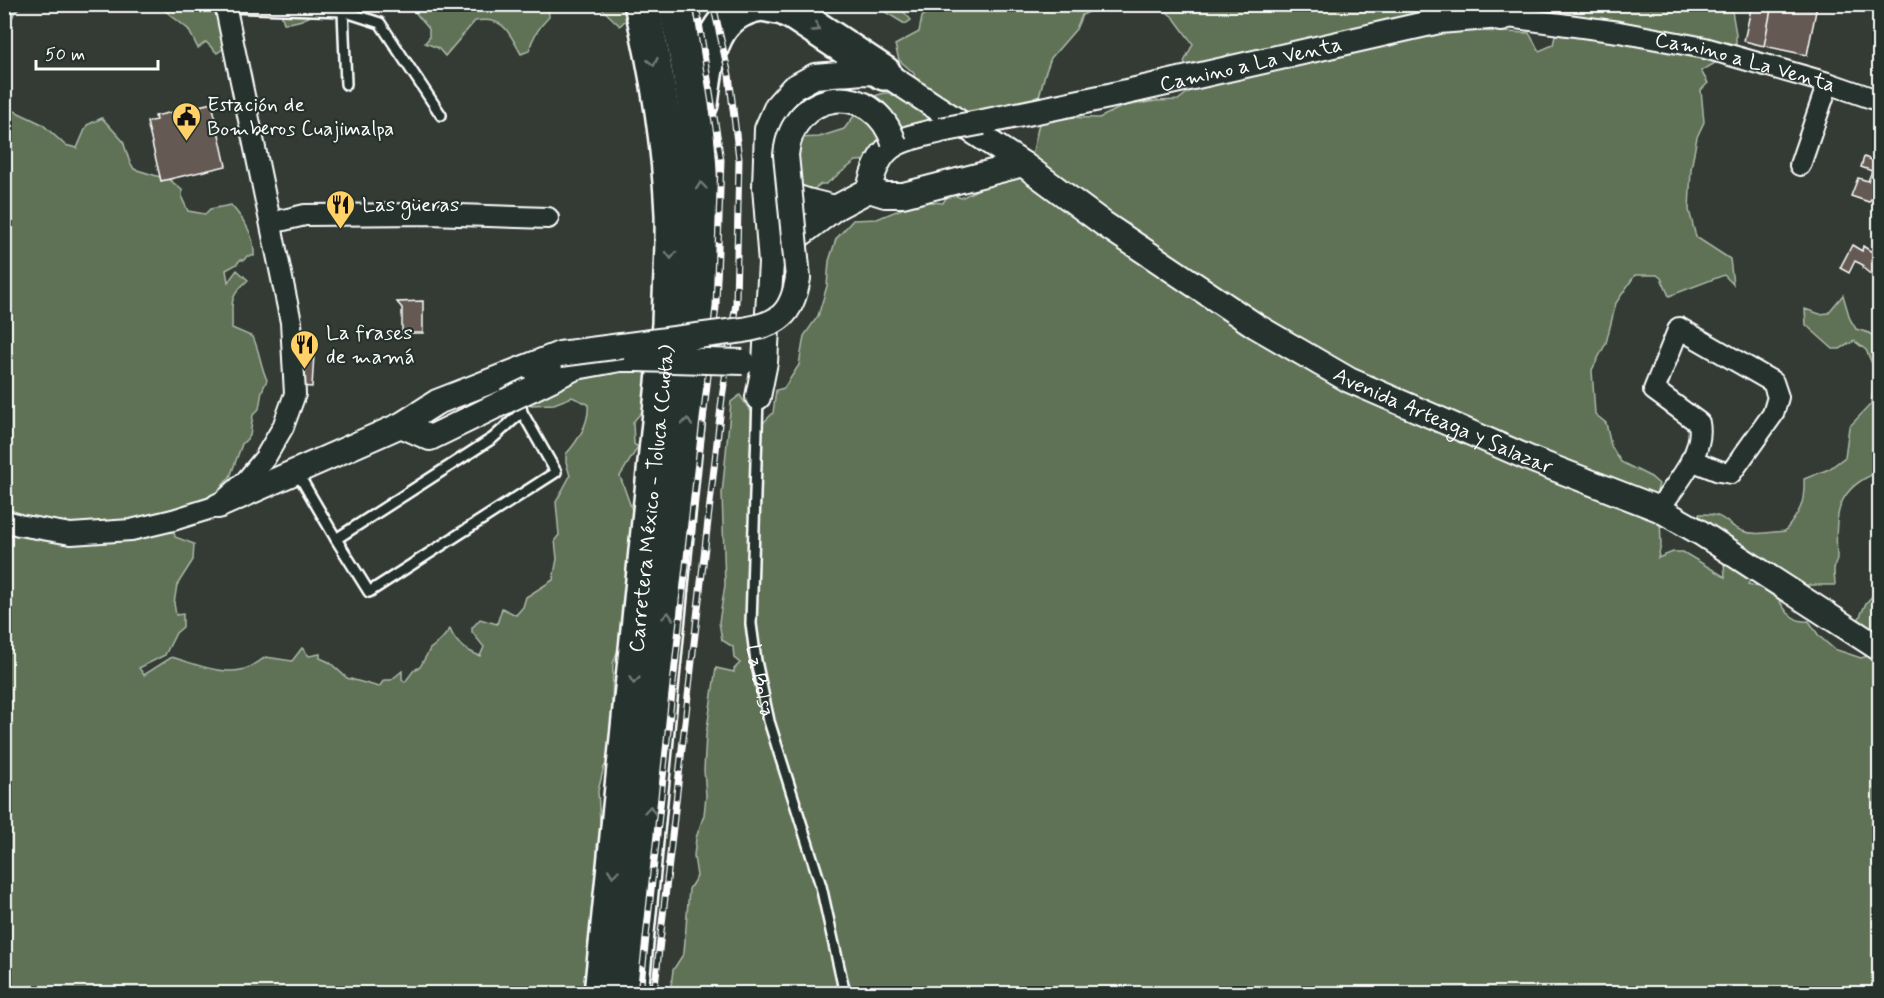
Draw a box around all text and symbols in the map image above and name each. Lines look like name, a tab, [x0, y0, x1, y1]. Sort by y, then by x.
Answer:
one-way arrow	[810, 20, 820, 32]
street label: Camino a La Venta	[1652, 26, 1840, 100]
street label: Camino a La Venta	[1157, 30, 1345, 99]
scale bar	[36, 33, 158, 71]
text: 50 m	[45, 43, 85, 67]
one-way arrow	[646, 56, 659, 66]
place label: Estación de Bomberos Cuajimalpa	[207, 91, 394, 143]
public building icon: Estación de Bomberos Cuajimalpa	[170, 100, 202, 142]
one-way arrow	[695, 181, 708, 190]
restaurant icon: Las güeras	[325, 188, 357, 230]
place label: Las güeras	[362, 191, 459, 220]
one-way arrow	[665, 251, 677, 260]
place label: La frases de mamá	[326, 319, 415, 371]
restaurant icon: La frases de mamá	[289, 328, 321, 370]
street label: Carretera México - Toluca (Cuota)	[623, 343, 682, 654]
street label: Avenida Arteaga y Salazar	[1328, 361, 1557, 481]
one-way arrow	[680, 417, 693, 426]
one-way arrow	[661, 611, 674, 620]
street label: La Bolsa	[739, 643, 781, 723]
one-way arrow	[628, 675, 641, 684]
one-way arrow	[643, 805, 656, 815]
one-way arrow	[607, 869, 620, 878]

